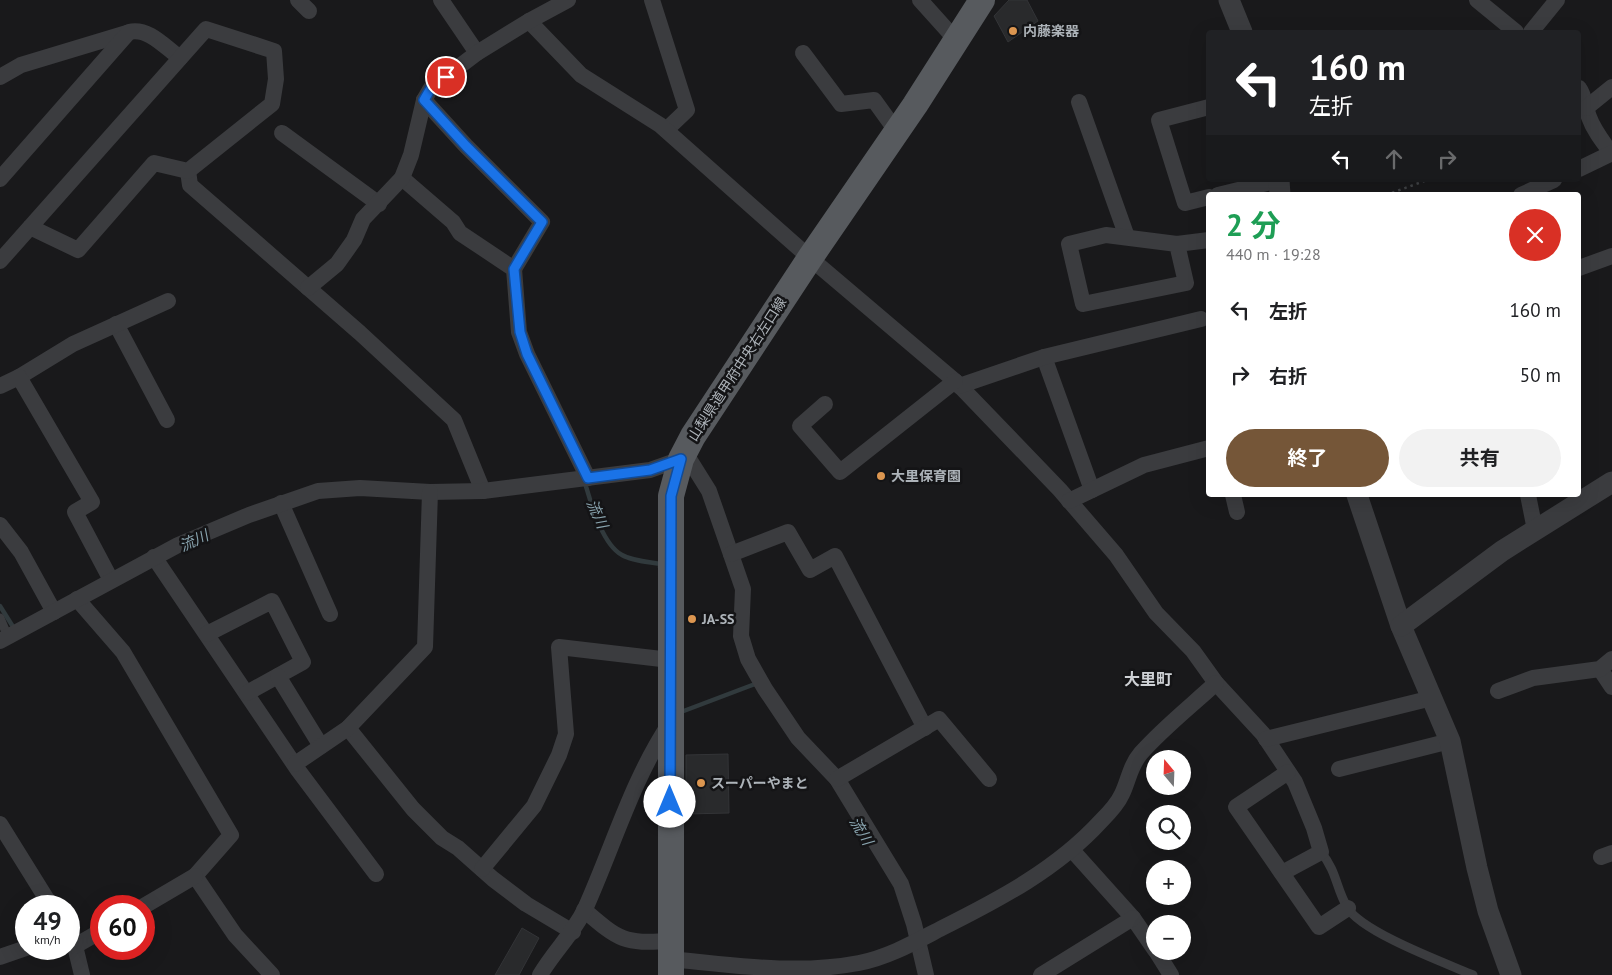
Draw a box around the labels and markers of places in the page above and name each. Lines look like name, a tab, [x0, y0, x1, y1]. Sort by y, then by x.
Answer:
place label: 内藤楽器	[1023, 22, 1080, 40]
marker: 内藤楽器	[1007, 25, 1019, 37]
pin	[425, 56, 467, 98]
place label: 大里保育園	[891, 467, 961, 485]
marker: 大里保育園	[875, 470, 887, 482]
place label: JA-SS	[701, 610, 734, 628]
marker: JA-SS	[686, 613, 698, 625]
place label: スーパーやまと	[711, 774, 809, 792]
marker: スーパーやまと	[695, 777, 707, 789]

